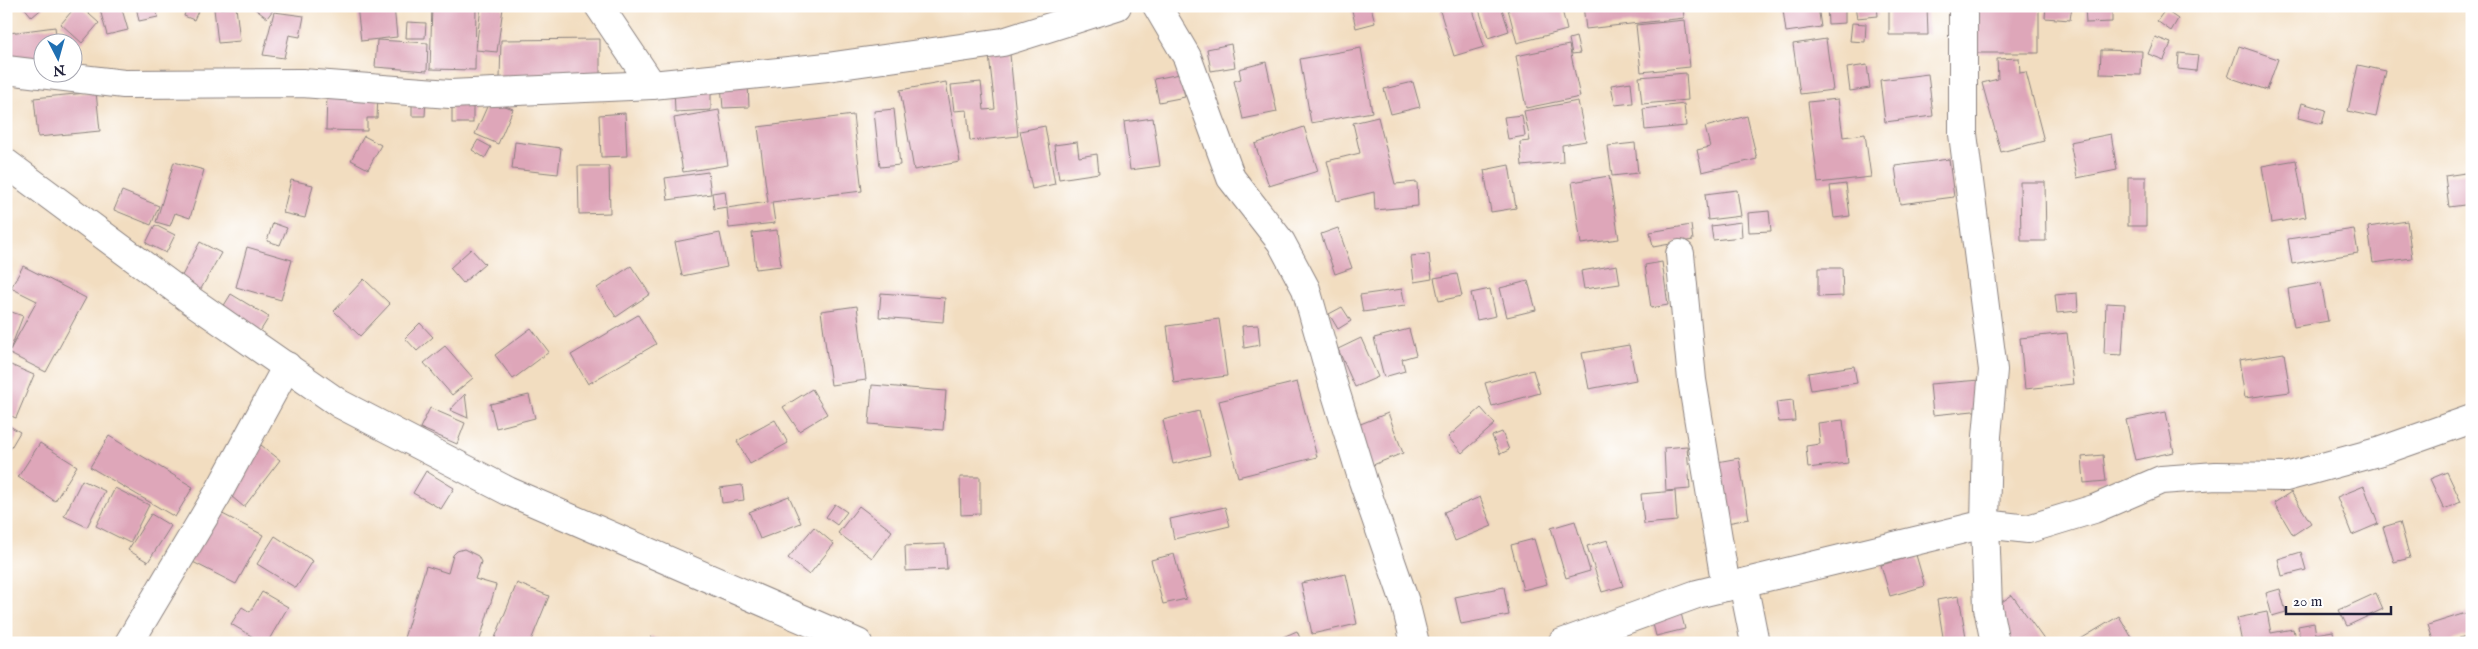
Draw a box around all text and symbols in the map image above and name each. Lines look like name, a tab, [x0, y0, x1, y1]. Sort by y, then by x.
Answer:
north arrow	[32, 32, 82, 82]
text: N	[52, 60, 67, 80]
scale bar	[2286, 584, 2390, 616]
text: 20 m	[2293, 592, 2323, 611]

